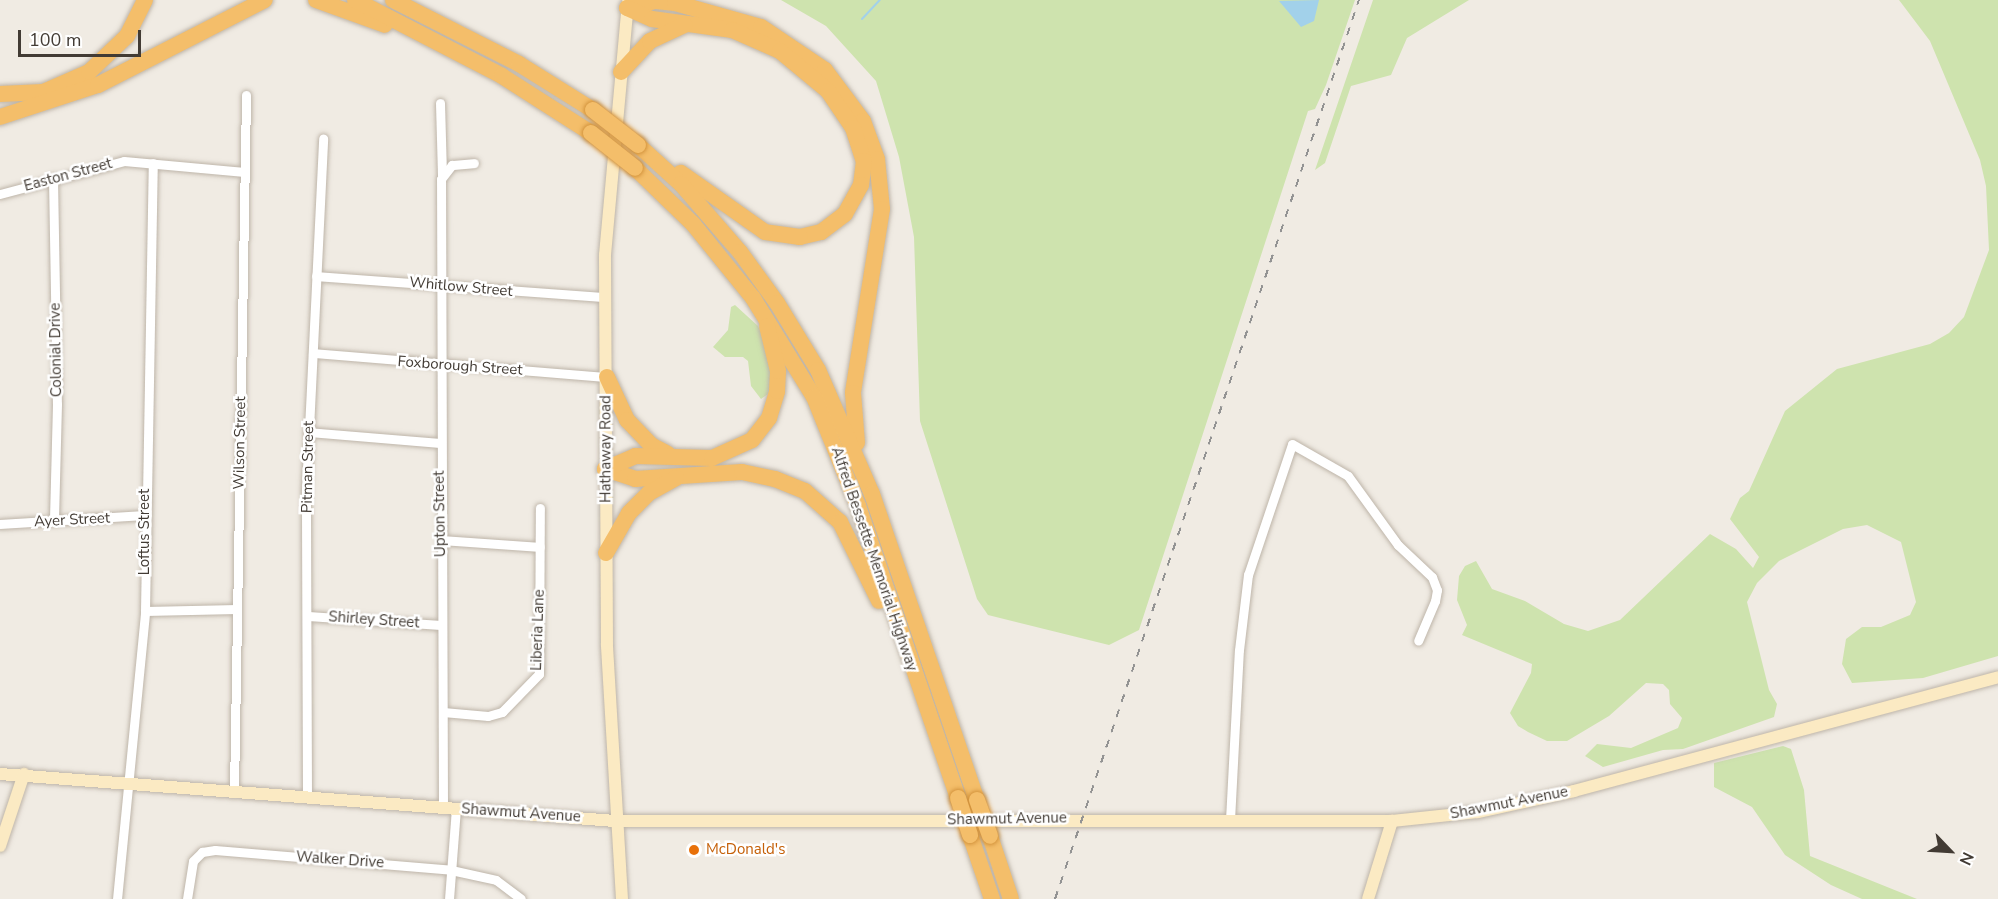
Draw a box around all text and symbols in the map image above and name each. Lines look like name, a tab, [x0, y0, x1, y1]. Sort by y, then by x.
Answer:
scale bar	[21, 18, 144, 56]
text: 100 m	[29, 28, 81, 52]
street label: Easton Street	[22, 155, 114, 195]
street label: Whitlow Street	[409, 274, 513, 300]
street label: Colonial Drive	[46, 303, 66, 397]
street label: Foxborough Street	[397, 353, 523, 379]
street label: Hathaway Road	[597, 395, 615, 503]
street label: Wilson Street	[230, 396, 250, 490]
street label: Pitman Street	[298, 421, 318, 513]
street label: Alfred Bessette Memorial Highway	[827, 445, 921, 673]
street label: Upton Street	[430, 471, 450, 557]
street label: Loftus Street	[136, 489, 154, 575]
street label: Ayer Street	[33, 509, 111, 531]
street label: Liberia Lane	[528, 589, 548, 671]
street label: Shirley Street	[328, 608, 420, 632]
street label: Shawmut Avenue	[1449, 783, 1569, 823]
street label: Shawmut Avenue	[461, 800, 581, 826]
street label: Shawmut Avenue	[947, 809, 1067, 829]
north arrow	[1920, 821, 1980, 881]
place label: McDonald's	[706, 841, 785, 859]
marker: McDonald's	[687, 843, 701, 857]
street label: Walker Drive	[295, 848, 385, 872]
text: N	[1954, 849, 1979, 869]

